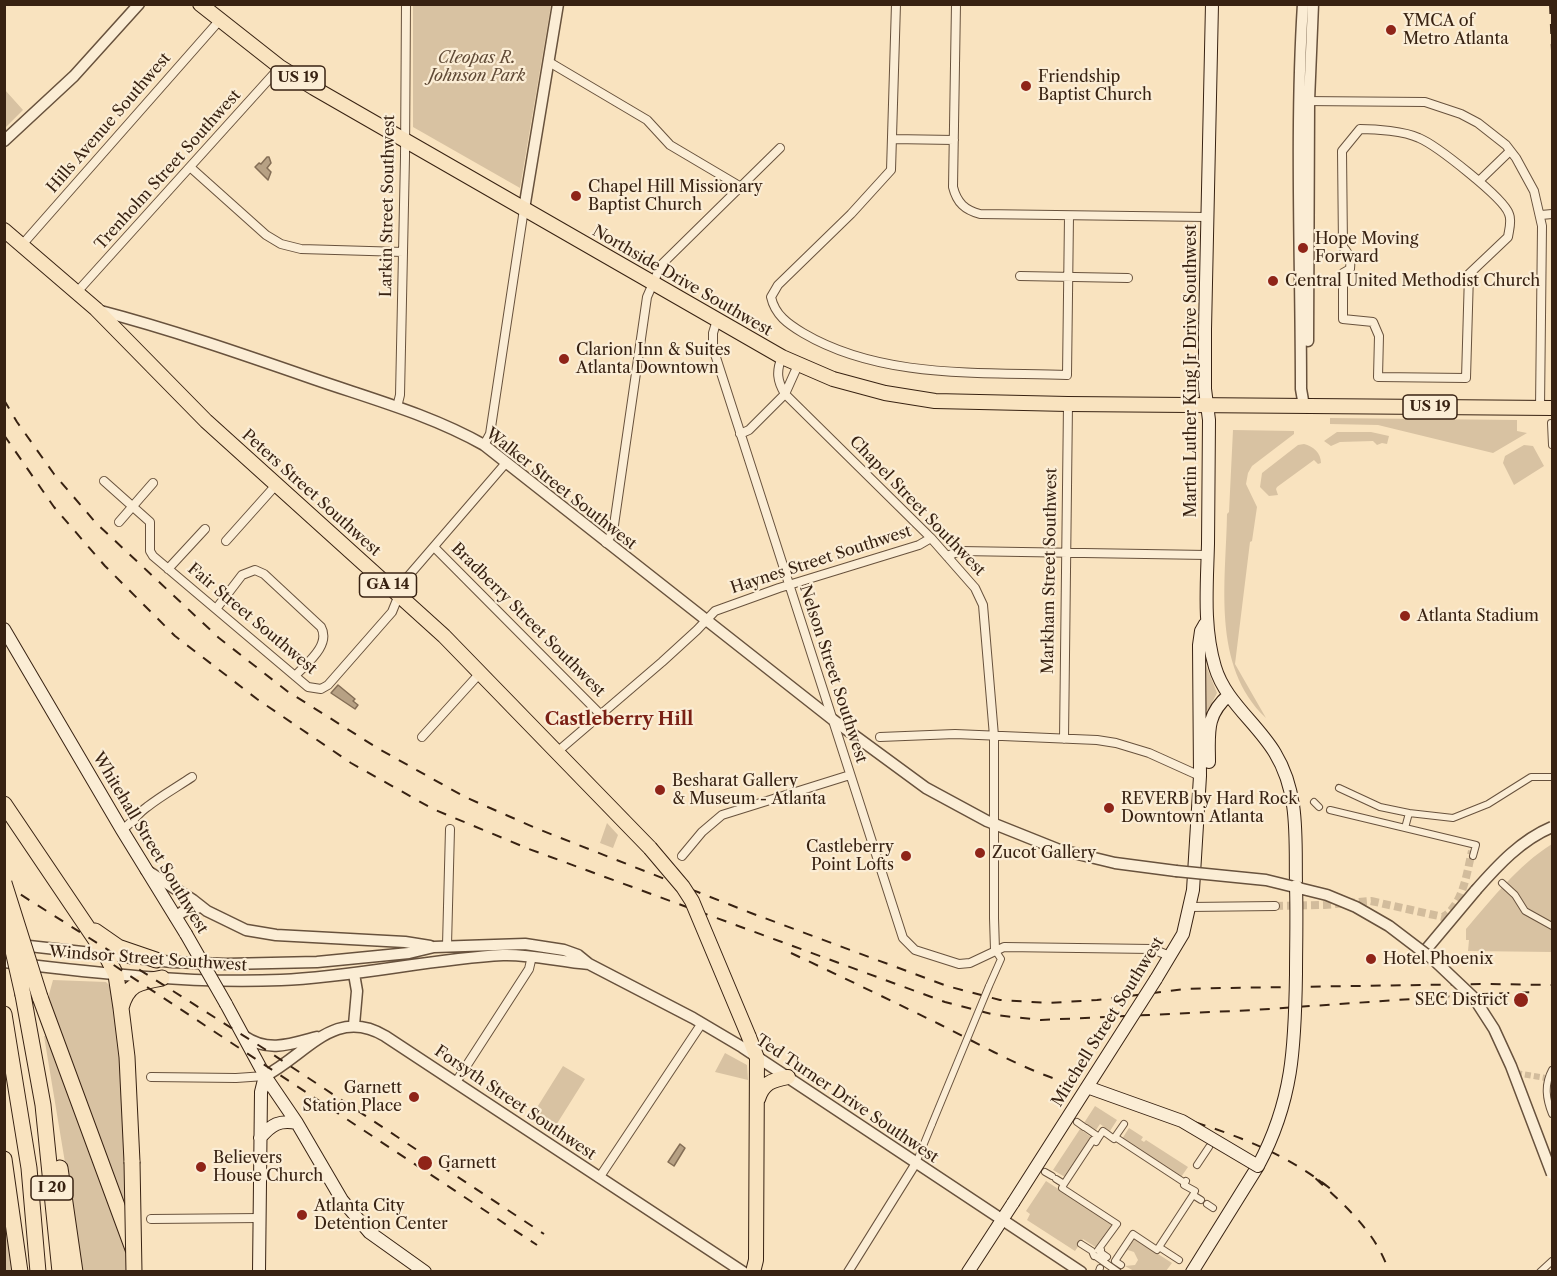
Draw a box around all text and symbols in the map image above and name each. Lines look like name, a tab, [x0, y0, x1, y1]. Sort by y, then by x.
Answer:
place label: YMCA of Metro Atlanta	[1403, 11, 1509, 49]
marker: YMCA of Metro Atlanta	[1384, 23, 1398, 37]
park label: Cleopas R. Johnson Park	[429, 48, 525, 86]
street label: Hills Avenue Southwest	[43, 49, 175, 197]
road number: US 19	[271, 66, 325, 90]
place label: Friendship Baptist Church	[1038, 67, 1152, 105]
marker: Friendship Baptist Church	[1019, 79, 1033, 93]
street label: Trenholm Street Southwest	[91, 86, 245, 254]
street label: Larkin Street Southwest	[377, 115, 399, 297]
place label: Chapel Hill Missionary Baptist Church	[588, 177, 763, 215]
marker: Chapel Hill Missionary Baptist Church	[569, 189, 583, 203]
street label: Northside Drive Southwest	[589, 222, 775, 340]
street label: Martin Luther King Jr Drive Southwest	[1181, 224, 1201, 518]
place label: Hope Moving Forward	[1315, 229, 1418, 267]
marker: Hope Moving Forward	[1296, 241, 1310, 255]
place label: Central United Methodist Church	[1285, 271, 1540, 291]
marker: Central United Methodist Church	[1266, 274, 1280, 288]
place label: Clarion Inn & Suites Atlanta Downtown	[576, 340, 731, 378]
marker: Clarion Inn & Suites Atlanta Downtown	[557, 352, 571, 366]
road number: US 19	[1403, 395, 1457, 419]
street label: Walker Street Southwest	[482, 424, 640, 554]
street label: Peters Street Southwest	[238, 426, 384, 560]
street label: Chapel Street Southwest	[845, 432, 989, 580]
street label: Markham Street Southwest	[1039, 468, 1061, 674]
street label: Haynes Street Southwest	[728, 522, 914, 598]
street label: Bradberry Street Southwest	[447, 539, 609, 701]
street label: Fair Street Southwest	[184, 559, 320, 679]
road number: GA 14	[360, 573, 416, 597]
street label: Nelson Street Southwest	[795, 583, 871, 765]
place label: Atlanta Stadium	[1417, 606, 1539, 626]
marker: Atlanta Stadium	[1398, 609, 1412, 623]
district label: Castleberry Hill	[545, 709, 693, 731]
street label: Whitehall Street Southwest	[88, 749, 212, 937]
place label: Besharat Gallery & Museum - Atlanta	[672, 771, 826, 809]
marker: Besharat Gallery & Museum - Atlanta	[653, 783, 667, 797]
place label: REVERB by Hard Rock Downtown Atlanta	[1121, 789, 1297, 827]
marker: REVERB by Hard Rock Downtown Atlanta	[1102, 801, 1116, 815]
place label: Castleberry Point Lofts	[806, 837, 894, 875]
place label: Zucot Gallery	[992, 843, 1096, 863]
marker: Zucot Gallery	[973, 846, 987, 860]
marker: Castleberry Point Lofts	[899, 849, 913, 863]
street label: Mitchell Street Southwest	[1048, 934, 1168, 1110]
street label: Windsor Street Southwest	[48, 943, 248, 975]
place label: Hotel Phoenix	[1383, 949, 1493, 969]
marker: Hotel Phoenix	[1364, 952, 1378, 966]
place label: SEC District	[1415, 990, 1508, 1010]
marker: SEC District	[1512, 991, 1530, 1009]
street label: Ted Turner Drive Southwest	[752, 1031, 942, 1167]
street label: Forsyth Street Southwest	[431, 1042, 599, 1164]
place label: Garnett Station Place	[303, 1078, 402, 1116]
marker: Garnett Station Place	[407, 1090, 421, 1104]
place label: Believers House Church	[213, 1148, 323, 1186]
place label: Garnett	[438, 1153, 496, 1173]
marker: Garnett	[416, 1154, 434, 1172]
marker: Believers House Church	[194, 1160, 208, 1174]
road number: I 20	[31, 1176, 73, 1200]
place label: Atlanta City Detention Center	[314, 1196, 448, 1234]
marker: Atlanta City Detention Center	[295, 1208, 309, 1222]

